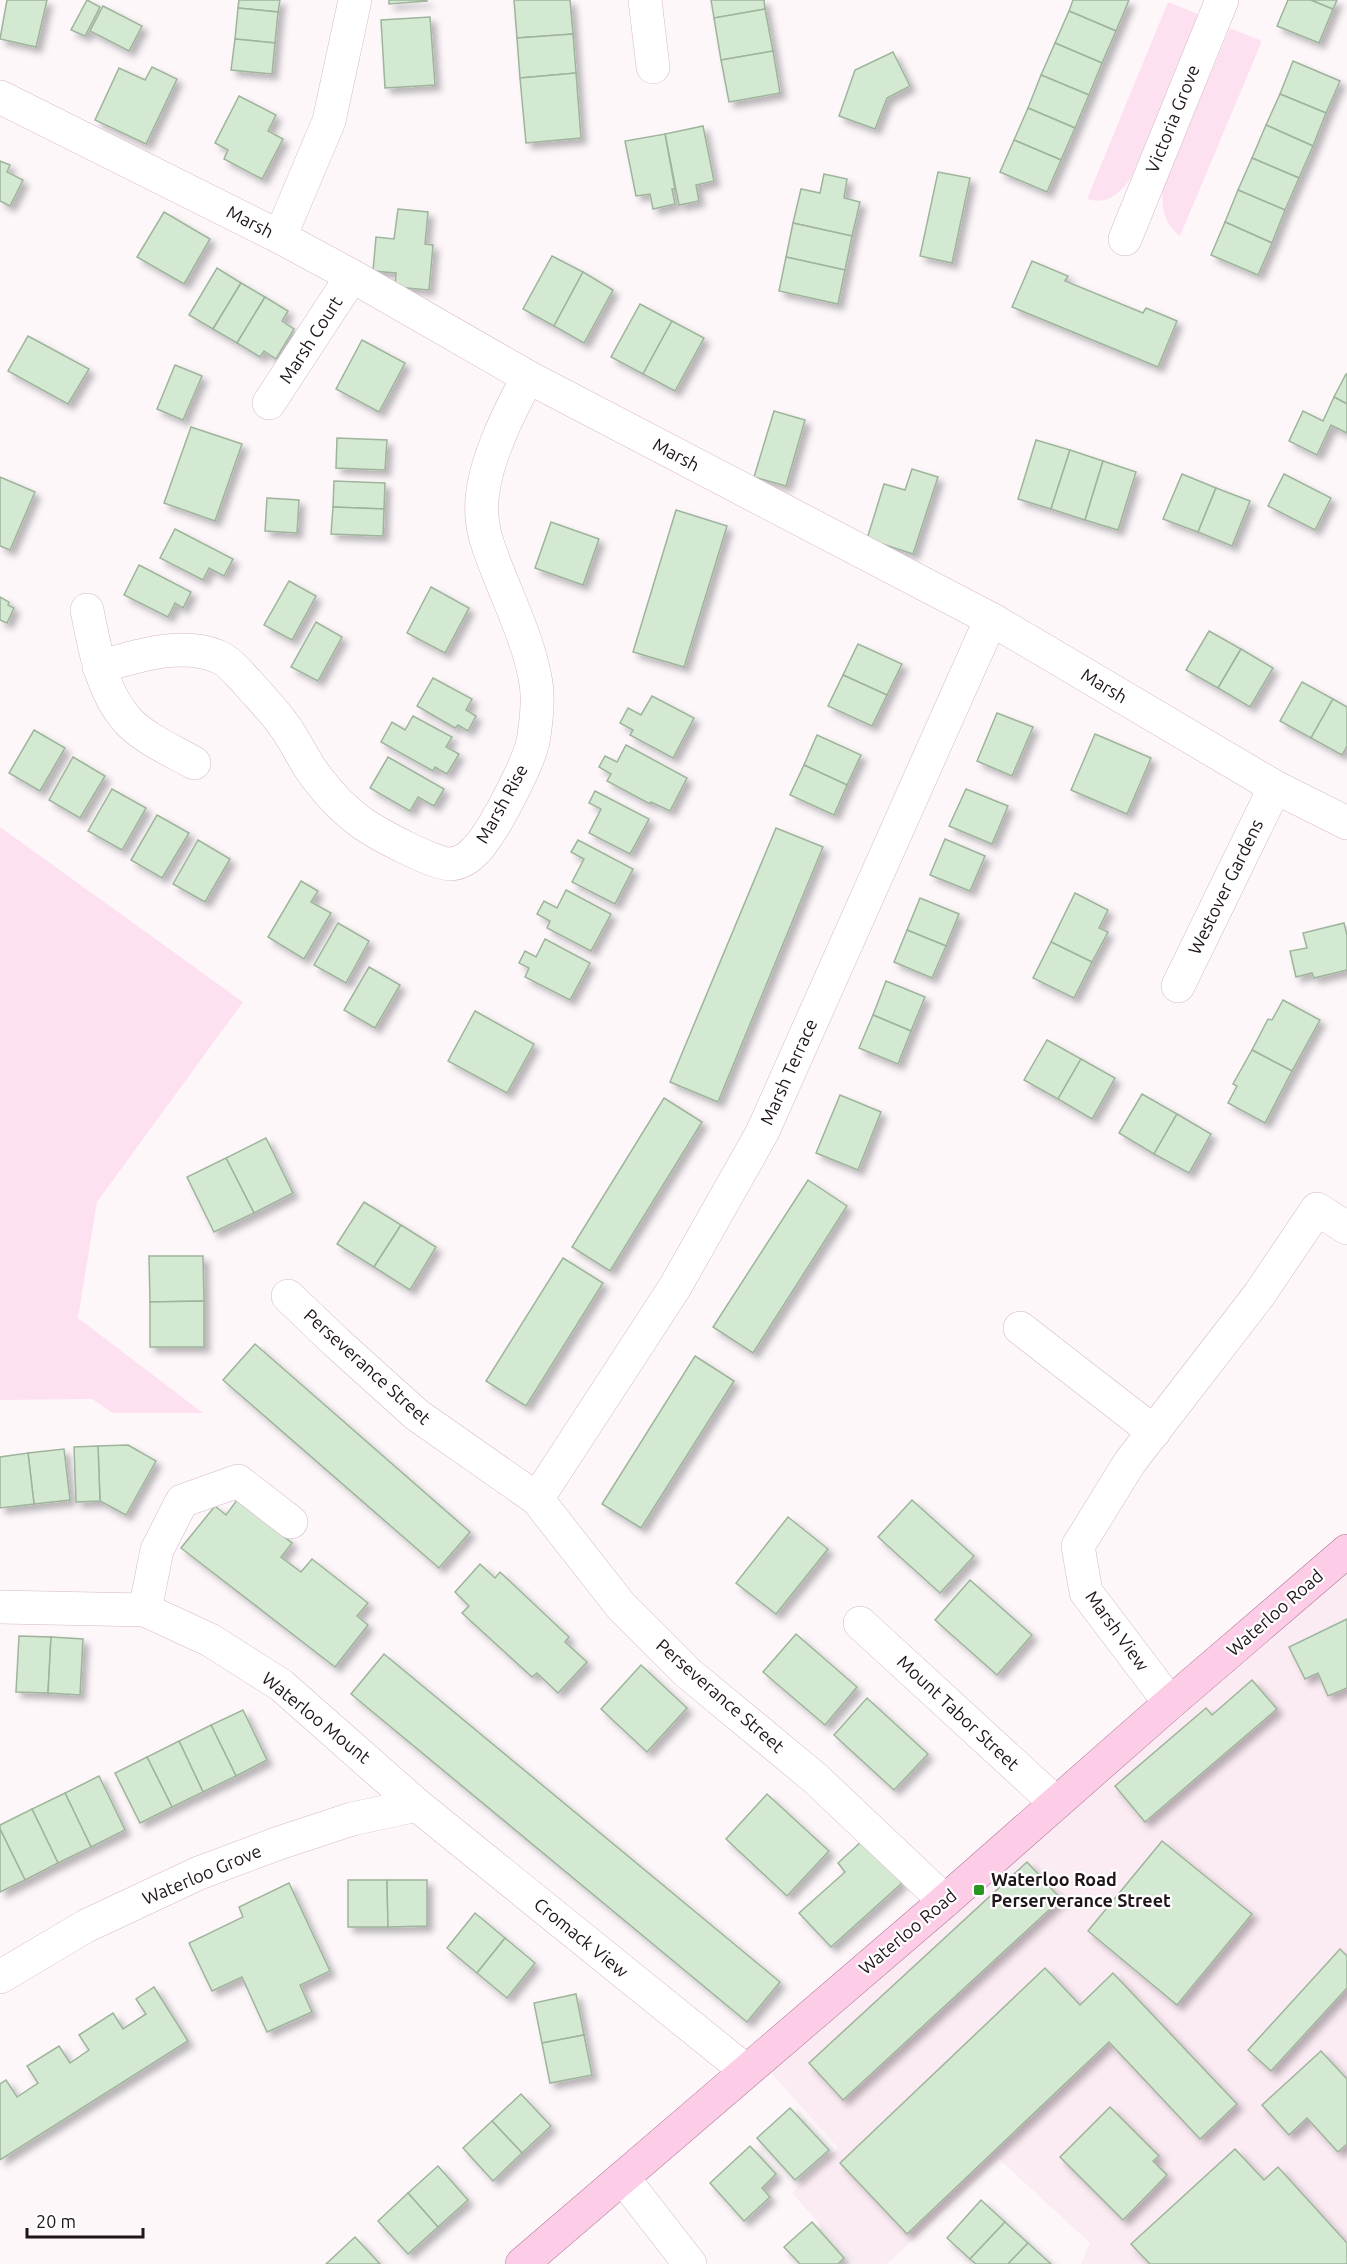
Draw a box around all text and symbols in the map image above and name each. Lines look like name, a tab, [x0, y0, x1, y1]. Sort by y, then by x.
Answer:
street label: Victoria Grove	[1141, 62, 1203, 176]
street label: Marsh	[224, 201, 277, 241]
street label: Marsh Court	[275, 292, 346, 387]
street label: Marsh	[650, 434, 703, 475]
street label: Marsh	[1078, 664, 1131, 707]
street label: Marsh Rise	[471, 760, 531, 847]
street label: Westover Gardens	[1184, 816, 1267, 957]
street label: Marsh Terrace	[756, 1015, 820, 1128]
street label: Perseverance Street	[301, 1304, 435, 1428]
street label: Waterloo Road	[1222, 1565, 1326, 1659]
street label: Marsh View	[1082, 1586, 1154, 1674]
street label: Perseverance Street	[653, 1634, 789, 1756]
street label: Mount Tabor Street	[894, 1651, 1024, 1774]
street label: Waterloo Mount	[259, 1668, 375, 1767]
street label: Waterloo Grove	[139, 1840, 264, 1908]
place label: Waterloo Road Perserverance Street	[991, 1869, 1171, 1910]
marker: Waterloo Road Perserverance Street	[972, 1883, 986, 1897]
street label: Waterloo Road	[855, 1885, 960, 1978]
street label: Cromack View	[531, 1893, 633, 1981]
scale bar	[27, 2201, 142, 2239]
text: 20 m	[36, 2211, 76, 2231]

